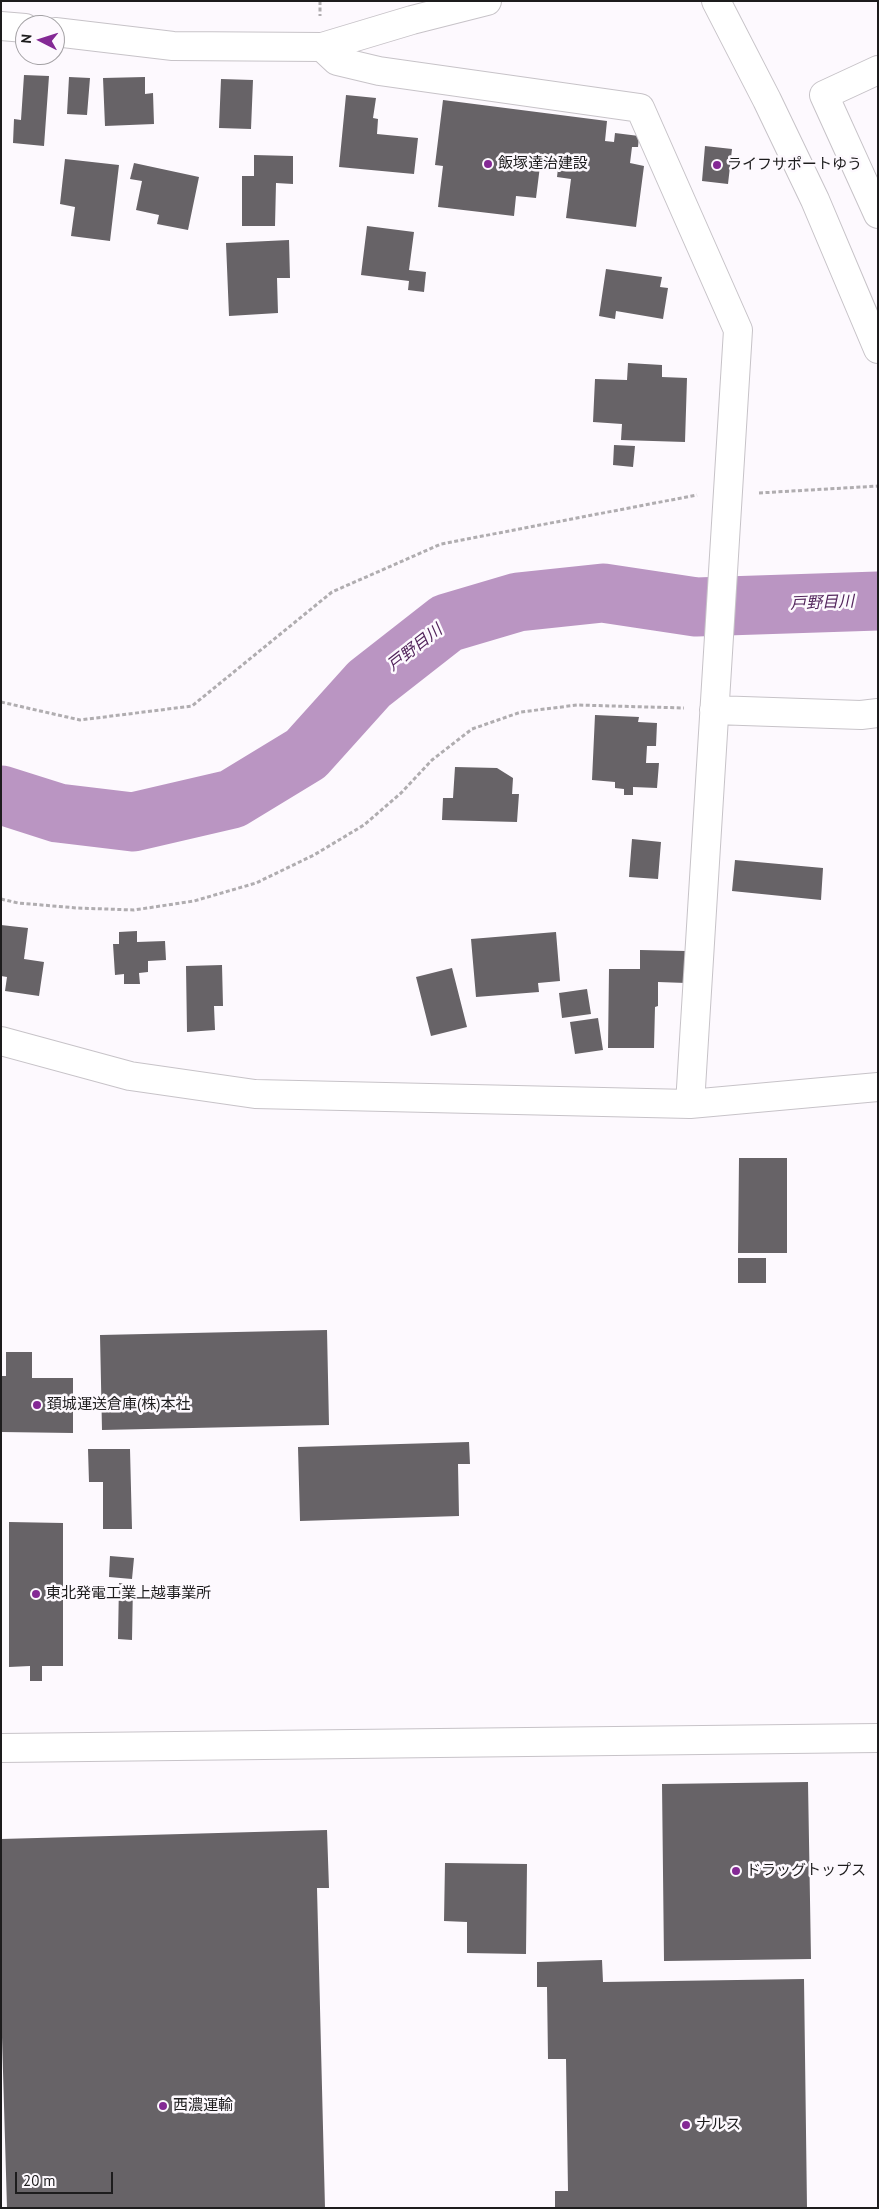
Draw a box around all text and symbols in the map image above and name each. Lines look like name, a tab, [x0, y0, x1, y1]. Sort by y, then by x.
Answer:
north arrow	[15, 15, 65, 65]
text: N	[17, 33, 35, 44]
place label: 飯塚達治建設	[498, 155, 588, 173]
place label: ライフサポートゆう	[727, 156, 862, 174]
marker: 飯塚達治建設	[482, 158, 494, 170]
marker: ライフサポートゆう	[711, 159, 723, 171]
water label: 戸野目川	[790, 592, 854, 614]
water label: 戸野目川	[384, 621, 446, 675]
place label: 頚城運送倉庫(株)本社	[47, 1396, 190, 1414]
marker: 頚城運送倉庫(株)本社	[31, 1399, 43, 1411]
place label: 東北発電工業上越事業所	[46, 1585, 211, 1603]
marker: 東北発電工業上越事業所	[30, 1588, 42, 1600]
place label: ドラッグトップス	[746, 1862, 866, 1880]
marker: ドラッグトップス	[730, 1865, 742, 1877]
place label: 西濃運輸	[173, 2097, 233, 2115]
marker: 西濃運輸	[157, 2100, 169, 2112]
place label: ナルス	[696, 2116, 741, 2134]
marker: ナルス	[680, 2119, 692, 2131]
scale bar	[18, 2162, 115, 2194]
text: 20 m	[23, 2171, 56, 2190]

